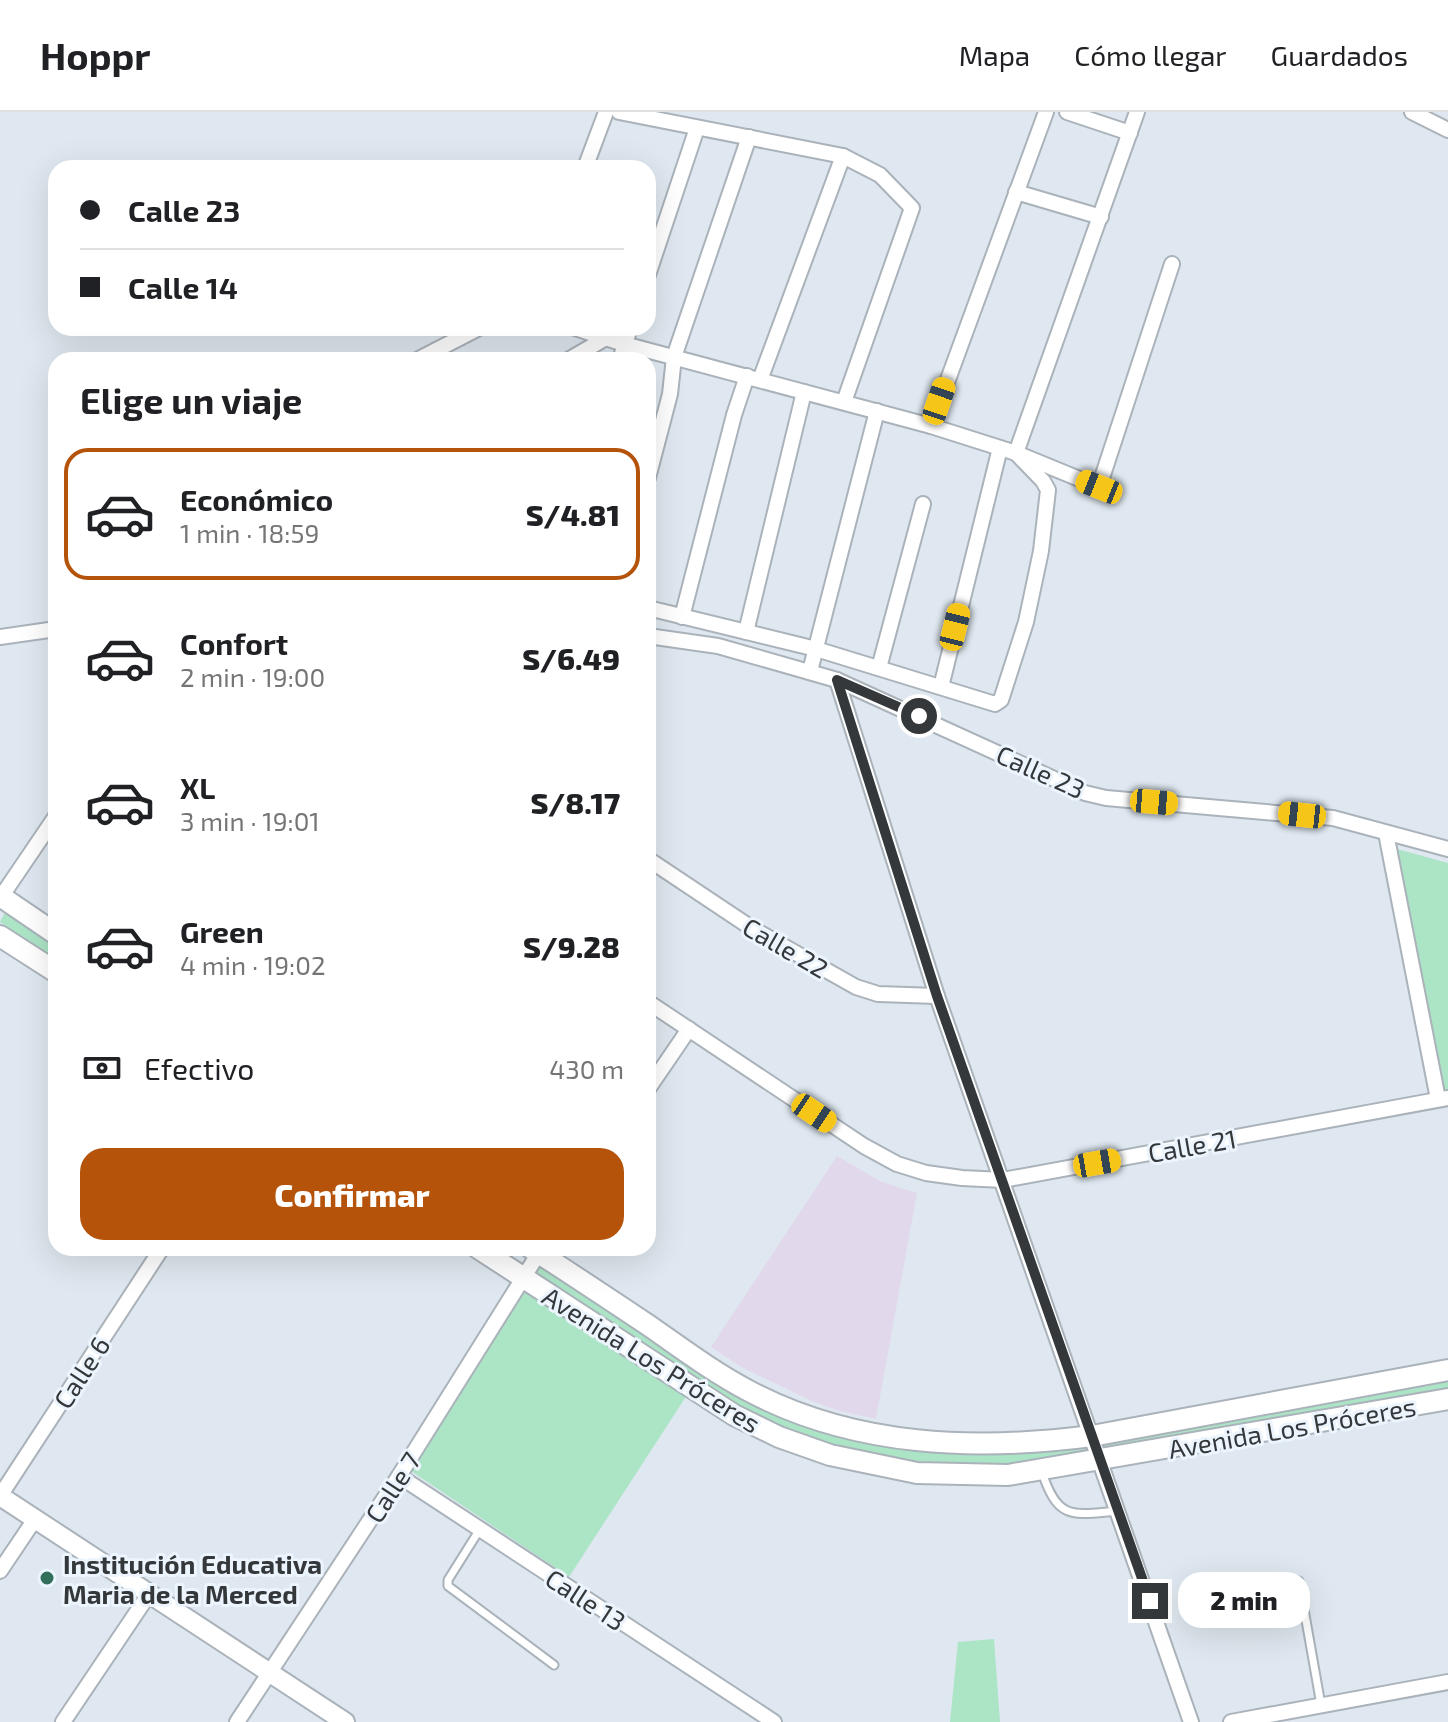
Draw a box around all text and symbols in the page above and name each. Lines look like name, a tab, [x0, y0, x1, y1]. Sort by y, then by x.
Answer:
text: Hoppr	[40, 32, 151, 78]
text: Mapa	[959, 38, 1030, 72]
text: Cómo llegar	[1074, 38, 1227, 72]
text: Guardados	[1271, 38, 1408, 72]
text: Calle 23	[128, 192, 240, 228]
text: Calle 14	[128, 269, 238, 305]
car	[920, 374, 958, 428]
text: Elige un viaje	[80, 378, 302, 421]
car	[1072, 467, 1126, 507]
icon: car	[84, 478, 156, 550]
text: Económico	[180, 481, 333, 517]
text: S/4.81	[526, 496, 620, 532]
text: 1 min · 18:59	[180, 517, 319, 548]
car	[938, 601, 972, 653]
icon: car	[84, 622, 156, 694]
text: Confort	[180, 625, 288, 661]
text: S/6.49	[522, 640, 620, 676]
text: 2 min · 19:00	[180, 661, 325, 692]
route start	[901, 698, 937, 734]
street label: Calle 23	[992, 738, 1090, 804]
icon: car	[84, 766, 156, 838]
text: XL	[180, 769, 215, 805]
text: S/8.17	[530, 784, 620, 820]
car	[1129, 788, 1179, 816]
car	[1277, 801, 1327, 829]
text: 3 min · 19:01	[180, 805, 320, 836]
icon: car	[84, 910, 156, 982]
street label: Calle 22	[738, 910, 834, 984]
text: Green	[180, 913, 264, 949]
text: S/9.28	[523, 928, 620, 964]
text: 4 min · 19:02	[180, 949, 326, 980]
icon: cash	[80, 1046, 124, 1090]
text: Efectivo	[144, 1050, 254, 1086]
text: 430 m	[549, 1053, 624, 1084]
car	[787, 1090, 841, 1136]
street label: Calle 21	[1145, 1122, 1239, 1168]
car	[1071, 1147, 1123, 1179]
button: Confirmar	[80, 1148, 624, 1240]
street label: Avenida Los Próceres	[537, 1279, 767, 1439]
street label: Calle 6	[46, 1330, 116, 1414]
street label: Avenida Los Próceres	[1166, 1390, 1418, 1464]
street label: Calle 7	[358, 1446, 426, 1528]
place label: Institución Educativa Maria de la Merced	[63, 1548, 322, 1609]
street label: Calle 13	[540, 1562, 632, 1636]
marker: Institución Educativa Maria de la Merced	[38, 1569, 56, 1587]
callout: 2 min	[1178, 1573, 1310, 1629]
route end	[1132, 1583, 1168, 1619]
text: 2 min	[1210, 1584, 1278, 1615]

